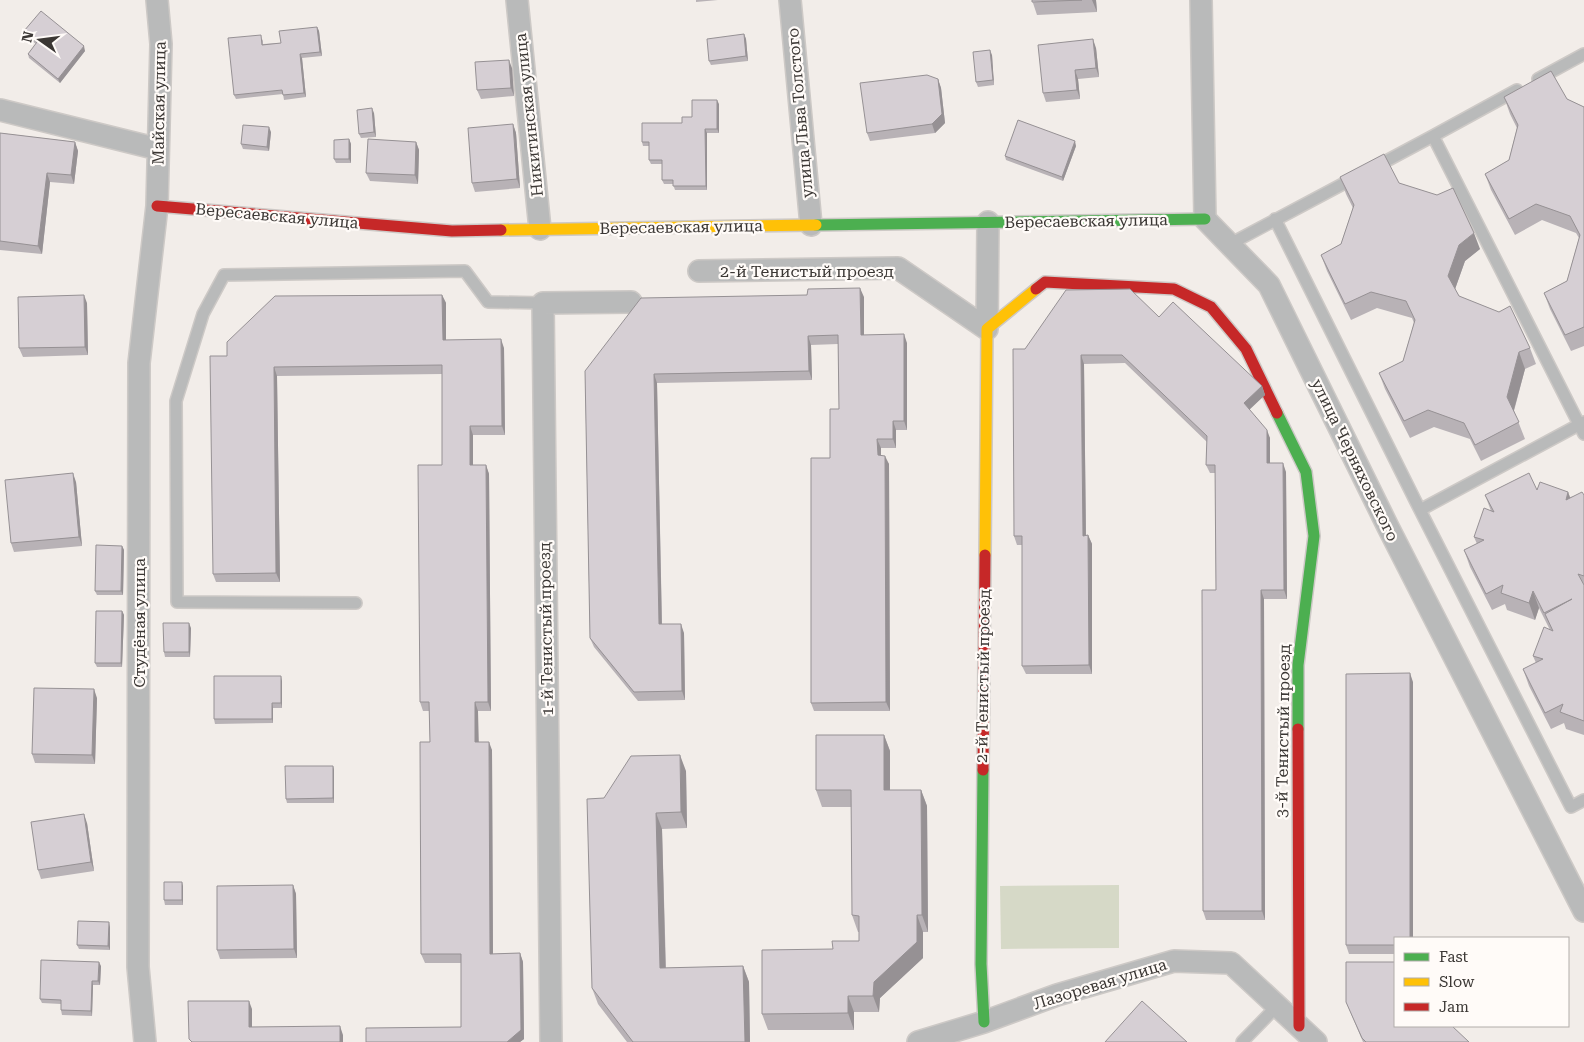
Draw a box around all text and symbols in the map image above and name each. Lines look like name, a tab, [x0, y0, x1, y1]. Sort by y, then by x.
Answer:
north arrow	[15, 15, 65, 65]
street label: улица Льва Толстого	[783, 27, 817, 199]
text: N	[18, 29, 37, 44]
street label: Никитинская улица	[511, 32, 547, 198]
street label: Майская улица	[148, 41, 170, 165]
street label: Вересаевская улица	[195, 199, 360, 233]
street label: Вересаевская улица	[1004, 210, 1168, 232]
street label: Вересаевская улица	[599, 216, 763, 238]
street label: 2-й Тенистый проезд	[720, 262, 894, 281]
street label: улица Черняховского	[1307, 376, 1403, 544]
street label: 1-й Тенистый проезд	[535, 542, 557, 716]
street label: Студёная улица	[130, 558, 149, 688]
street label: 2-й Тенистый проезд	[972, 589, 994, 763]
street label: 3-й Тенистый проезд	[1272, 644, 1294, 818]
legend	[1394, 937, 1569, 1027]
text: Fast	[1439, 948, 1469, 966]
street label: Лазоревая улица	[1031, 955, 1169, 1013]
text: Slow	[1439, 973, 1475, 991]
text: Jam	[1439, 998, 1469, 1016]

